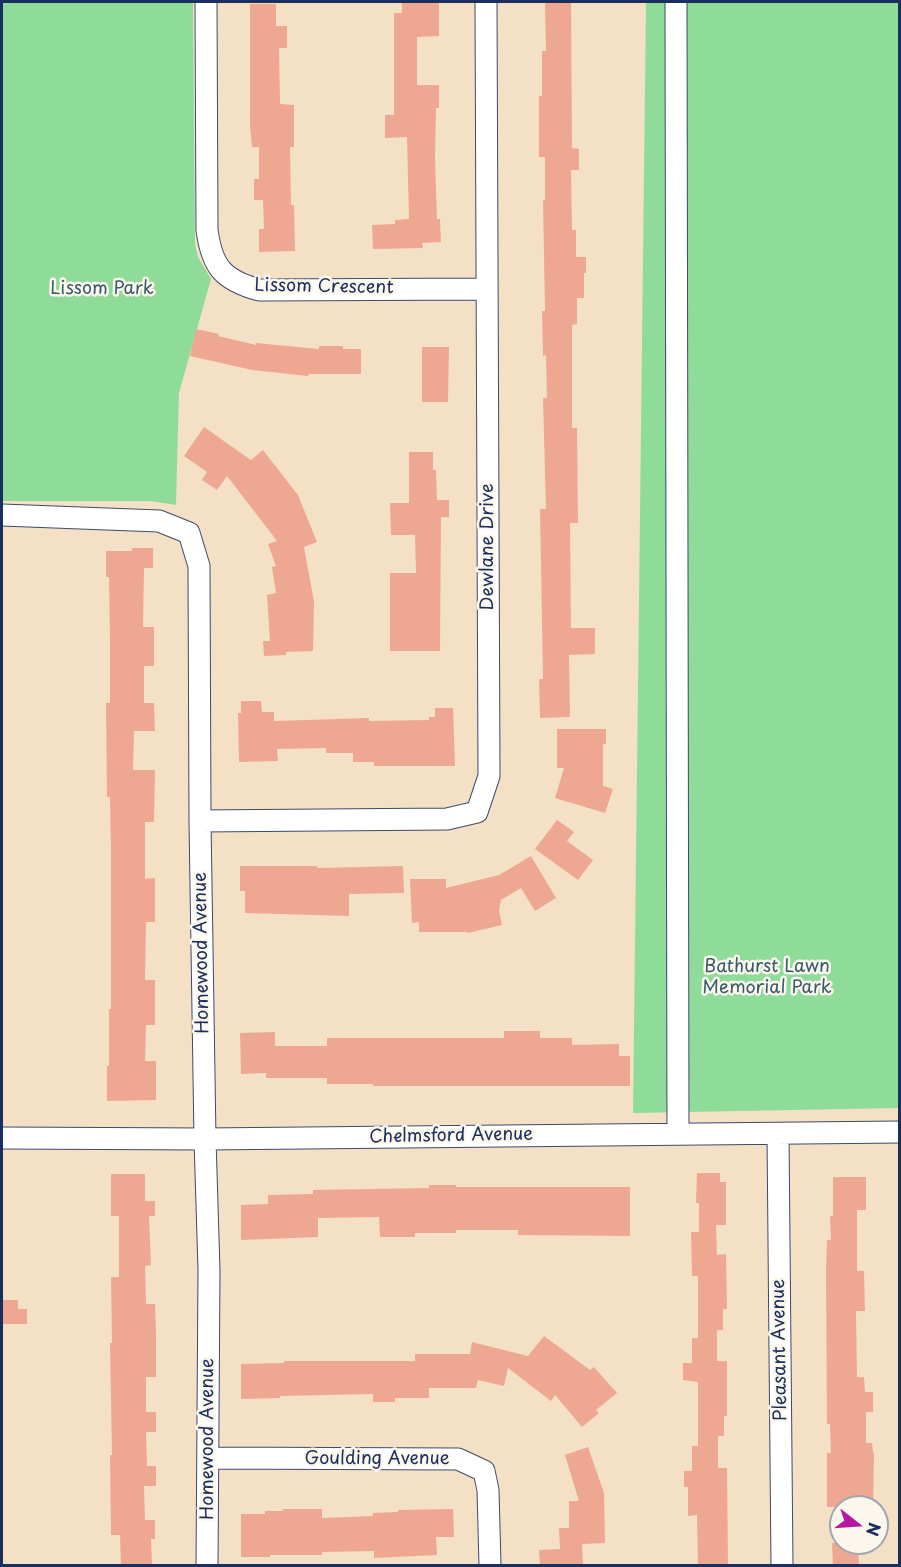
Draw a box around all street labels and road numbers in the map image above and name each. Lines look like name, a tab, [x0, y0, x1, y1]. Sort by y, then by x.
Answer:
street label: Lissom Crescent	[254, 275, 394, 299]
street label: Dewlane Drive	[477, 483, 499, 611]
street label: Homewood Avenue	[190, 872, 214, 1034]
street label: Chelmsford Avenue	[369, 1124, 533, 1148]
street label: Pleasant Avenue	[768, 1279, 792, 1421]
street label: Homewood Avenue	[197, 1358, 219, 1520]
street label: Goulding Avenue	[305, 1448, 449, 1470]

